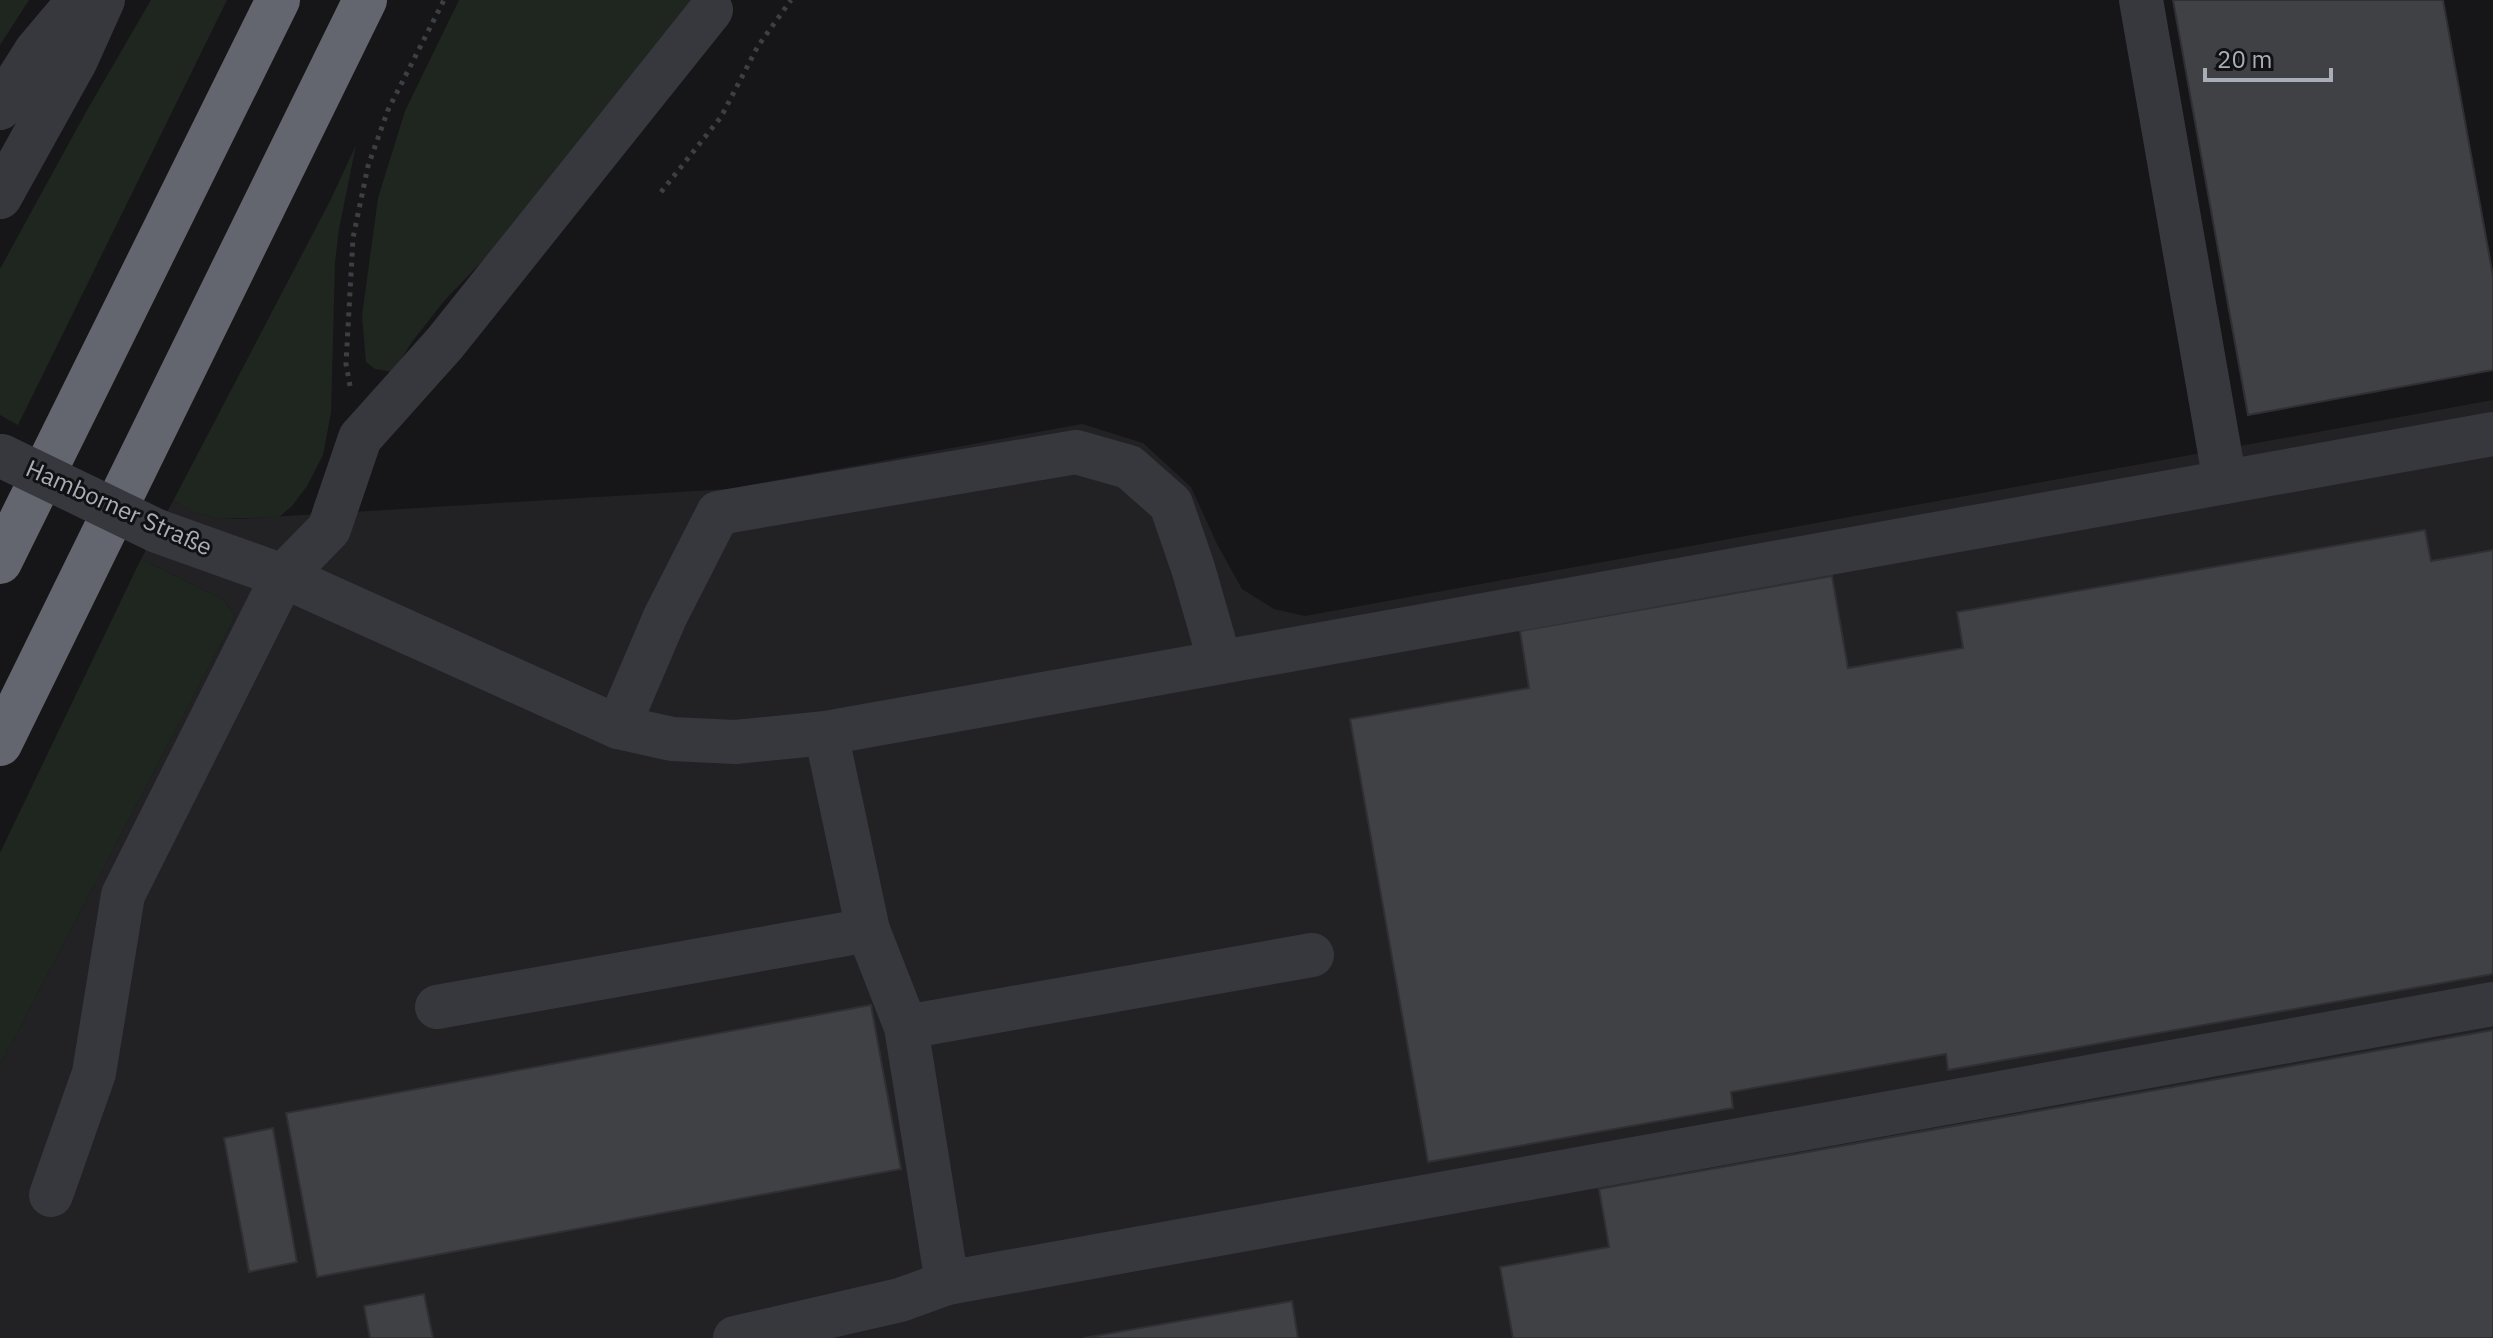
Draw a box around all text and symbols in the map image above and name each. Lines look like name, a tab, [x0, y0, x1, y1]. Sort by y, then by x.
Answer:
scale bar	[2205, 32, 2331, 82]
text: 20 m	[2217, 43, 2272, 75]
street label: Hamborner Straße	[21, 452, 218, 563]

